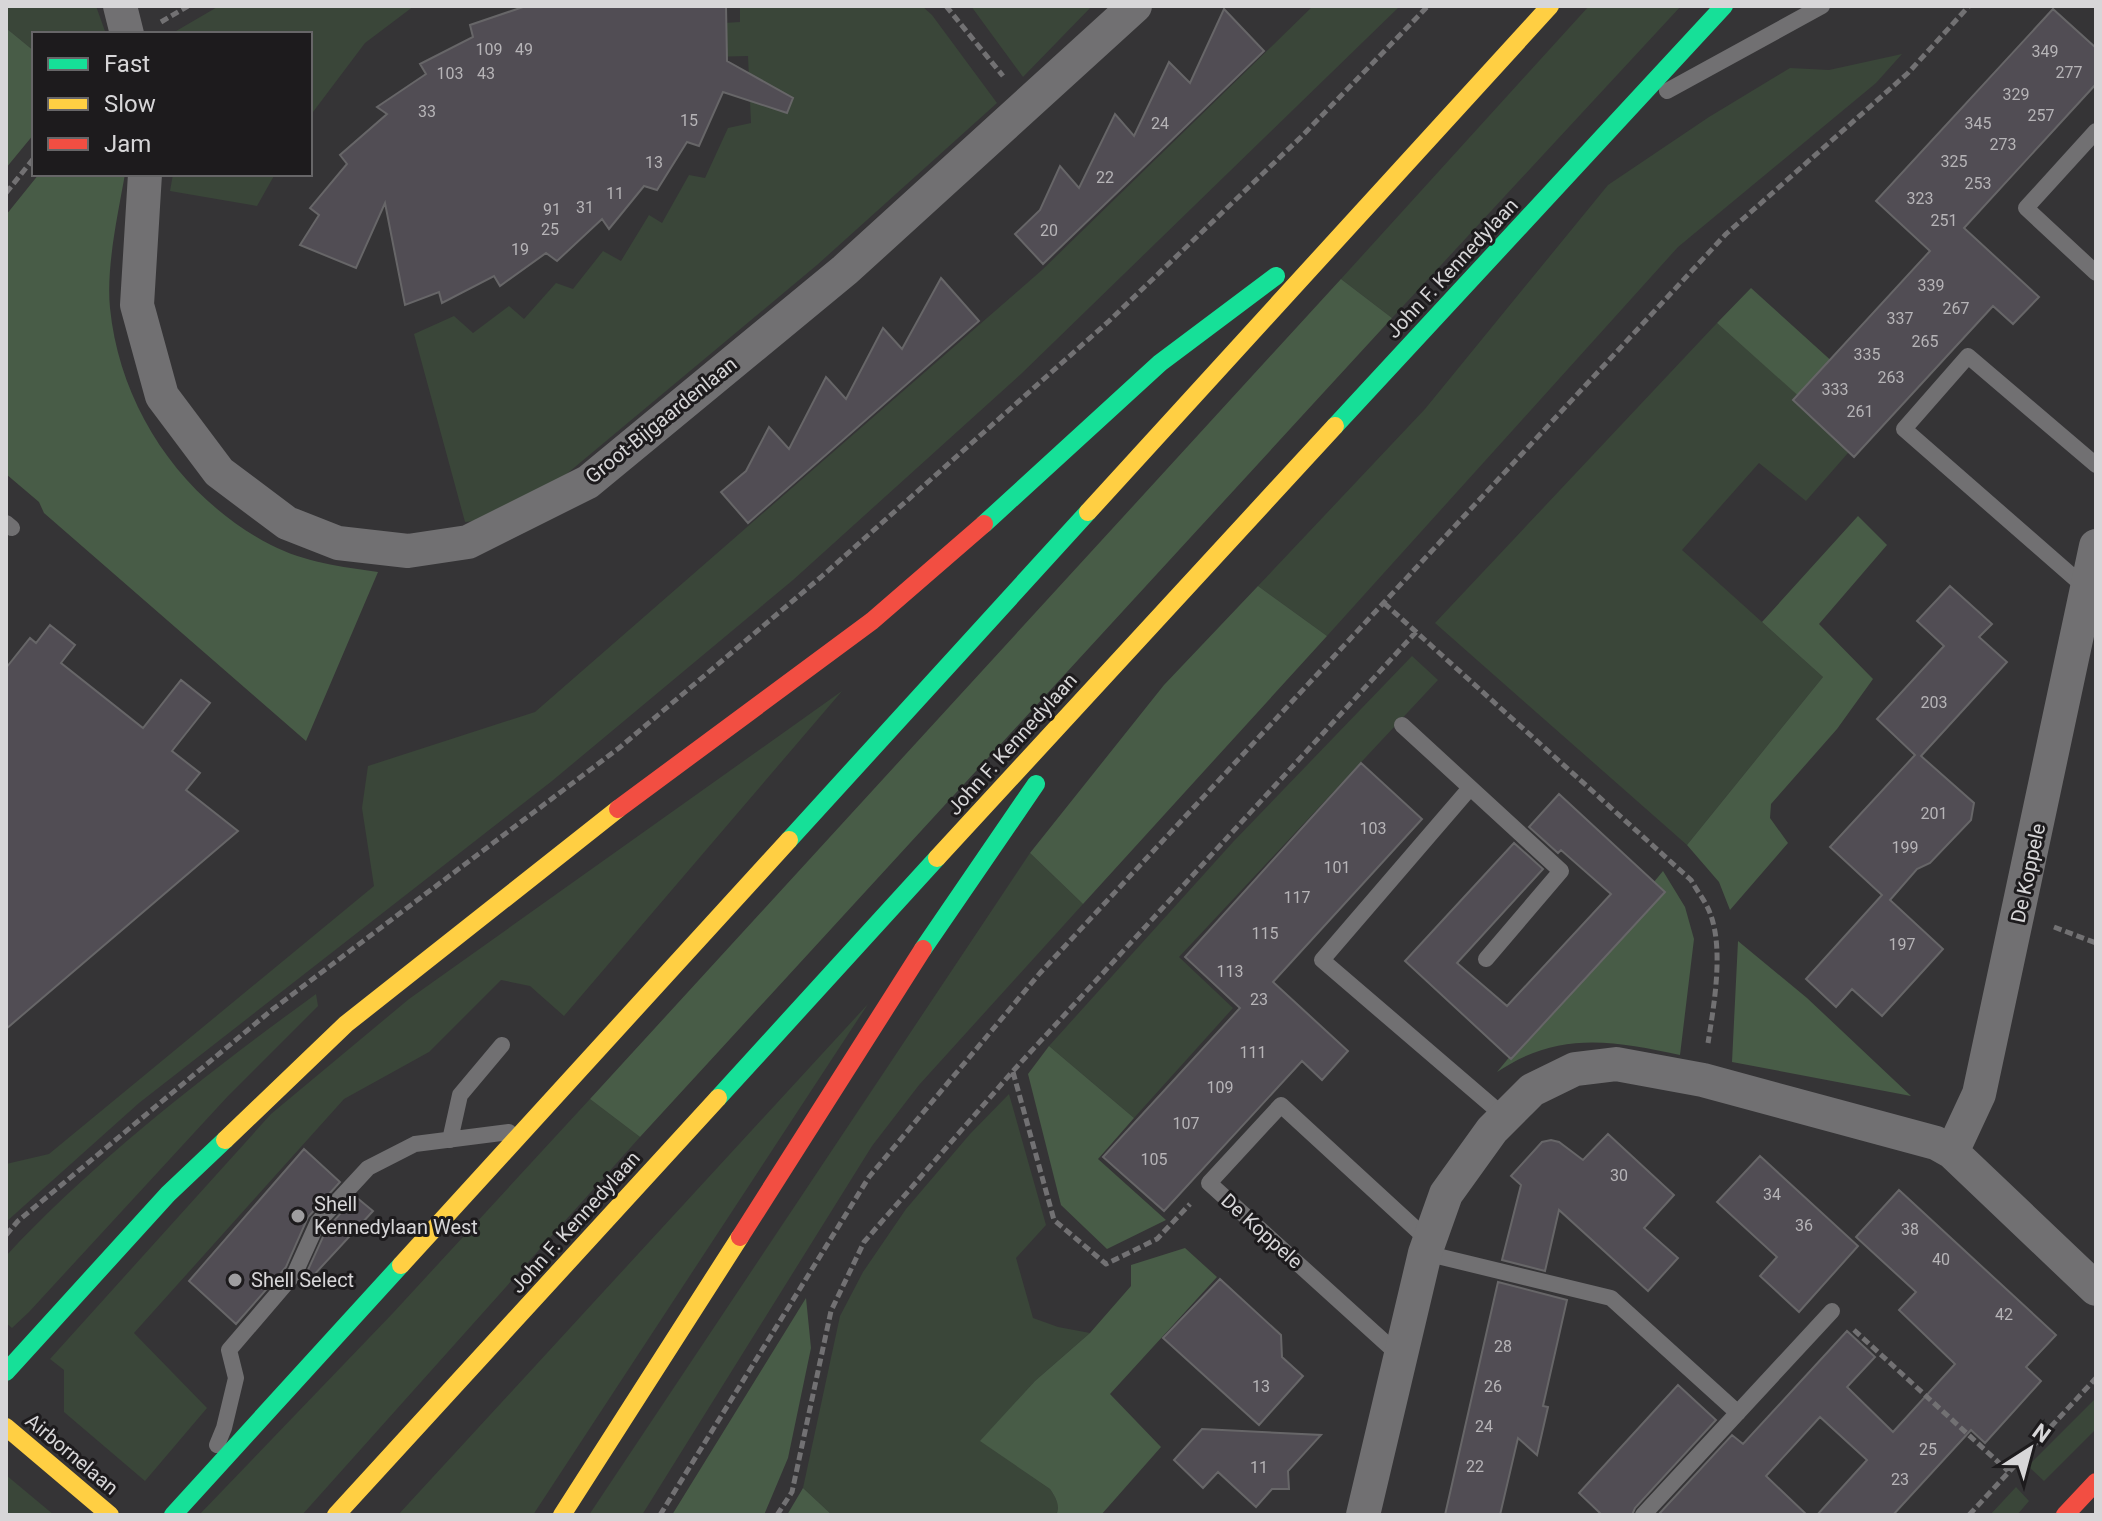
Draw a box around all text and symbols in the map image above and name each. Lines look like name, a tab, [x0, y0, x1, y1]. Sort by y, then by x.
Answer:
legend	[32, 32, 312, 176]
house number: 109	[476, 40, 502, 59]
house number: 49	[515, 40, 533, 59]
house number: 349	[2032, 42, 2058, 61]
text: Fast	[104, 50, 150, 78]
house number: 277	[2056, 63, 2082, 82]
house number: 103	[437, 64, 463, 83]
house number: 43	[477, 64, 495, 83]
house number: 329	[2003, 85, 2029, 104]
text: Slow	[104, 90, 156, 118]
house number: 33	[418, 102, 436, 121]
house number: 257	[2028, 106, 2054, 125]
house number: 15	[680, 111, 698, 130]
house number: 24	[1151, 114, 1169, 133]
house number: 345	[1965, 114, 1991, 133]
text: Jam	[104, 130, 151, 158]
house number: 273	[1990, 135, 2016, 154]
house number: 325	[1941, 152, 1967, 171]
house number: 13	[645, 153, 663, 172]
house number: 22	[1096, 168, 1114, 187]
house number: 253	[1965, 174, 1991, 193]
house number: 11	[606, 184, 624, 203]
house number: 323	[1907, 189, 1933, 208]
street label: John F. Kennedylaan	[1381, 193, 1523, 343]
house number: 31	[576, 198, 594, 217]
house number: 91	[543, 200, 561, 219]
house number: 251	[1931, 211, 1957, 230]
house number: 25	[541, 220, 559, 239]
house number: 20	[1040, 221, 1058, 240]
house number: 19	[511, 240, 529, 259]
house number: 339	[1918, 276, 1944, 295]
house number: 267	[1943, 299, 1969, 318]
house number: 337	[1887, 309, 1913, 328]
house number: 265	[1912, 332, 1938, 351]
house number: 335	[1854, 345, 1880, 364]
street label: Groot-Bijgaardenlaan	[581, 352, 741, 488]
house number: 263	[1878, 368, 1904, 387]
house number: 333	[1822, 380, 1848, 399]
house number: 261	[1847, 402, 1873, 421]
street label: John F. Kennedylaan	[942, 668, 1082, 820]
house number: 203	[1921, 693, 1947, 712]
house number: 201	[1921, 804, 1947, 823]
house number: 103	[1360, 819, 1386, 838]
street label: De Koppele	[2006, 821, 2050, 925]
house number: 199	[1892, 838, 1918, 857]
house number: 101	[1324, 858, 1350, 877]
house number: 117	[1284, 888, 1310, 907]
house number: 115	[1252, 924, 1278, 943]
house number: 197	[1889, 935, 1915, 954]
house number: 113	[1217, 962, 1243, 981]
house number: 23	[1250, 990, 1268, 1009]
house number: 111	[1240, 1043, 1266, 1062]
house number: 109	[1207, 1078, 1233, 1097]
house number: 107	[1173, 1114, 1199, 1133]
street label: John F. Kennedylaan	[505, 1146, 645, 1298]
house number: 105	[1141, 1150, 1167, 1169]
house number: 30	[1610, 1166, 1628, 1185]
house number: 34	[1763, 1185, 1781, 1204]
street label: De Koppele	[1216, 1188, 1308, 1274]
place label: Shell Kennedylaan West	[314, 1192, 478, 1239]
marker: Shell Kennedylaan West	[289, 1207, 307, 1225]
house number: 36	[1795, 1216, 1813, 1235]
house number: 38	[1901, 1220, 1919, 1239]
house number: 40	[1932, 1250, 1950, 1269]
place label: Shell Select	[251, 1268, 354, 1292]
marker: Shell Select	[226, 1271, 244, 1289]
house number: 42	[1995, 1305, 2013, 1324]
house number: 28	[1494, 1337, 1512, 1356]
house number: 13	[1252, 1377, 1270, 1396]
house number: 26	[1484, 1377, 1502, 1396]
street label: Airbornelaan	[21, 1408, 123, 1500]
north arrow	[1990, 1409, 2070, 1489]
house number: 24	[1475, 1417, 1493, 1436]
text: N	[2028, 1419, 2055, 1448]
house number: 25	[1919, 1440, 1937, 1459]
house number: 22	[1466, 1457, 1484, 1476]
house number: 11	[1250, 1458, 1268, 1477]
house number: 23	[1891, 1470, 1909, 1489]

